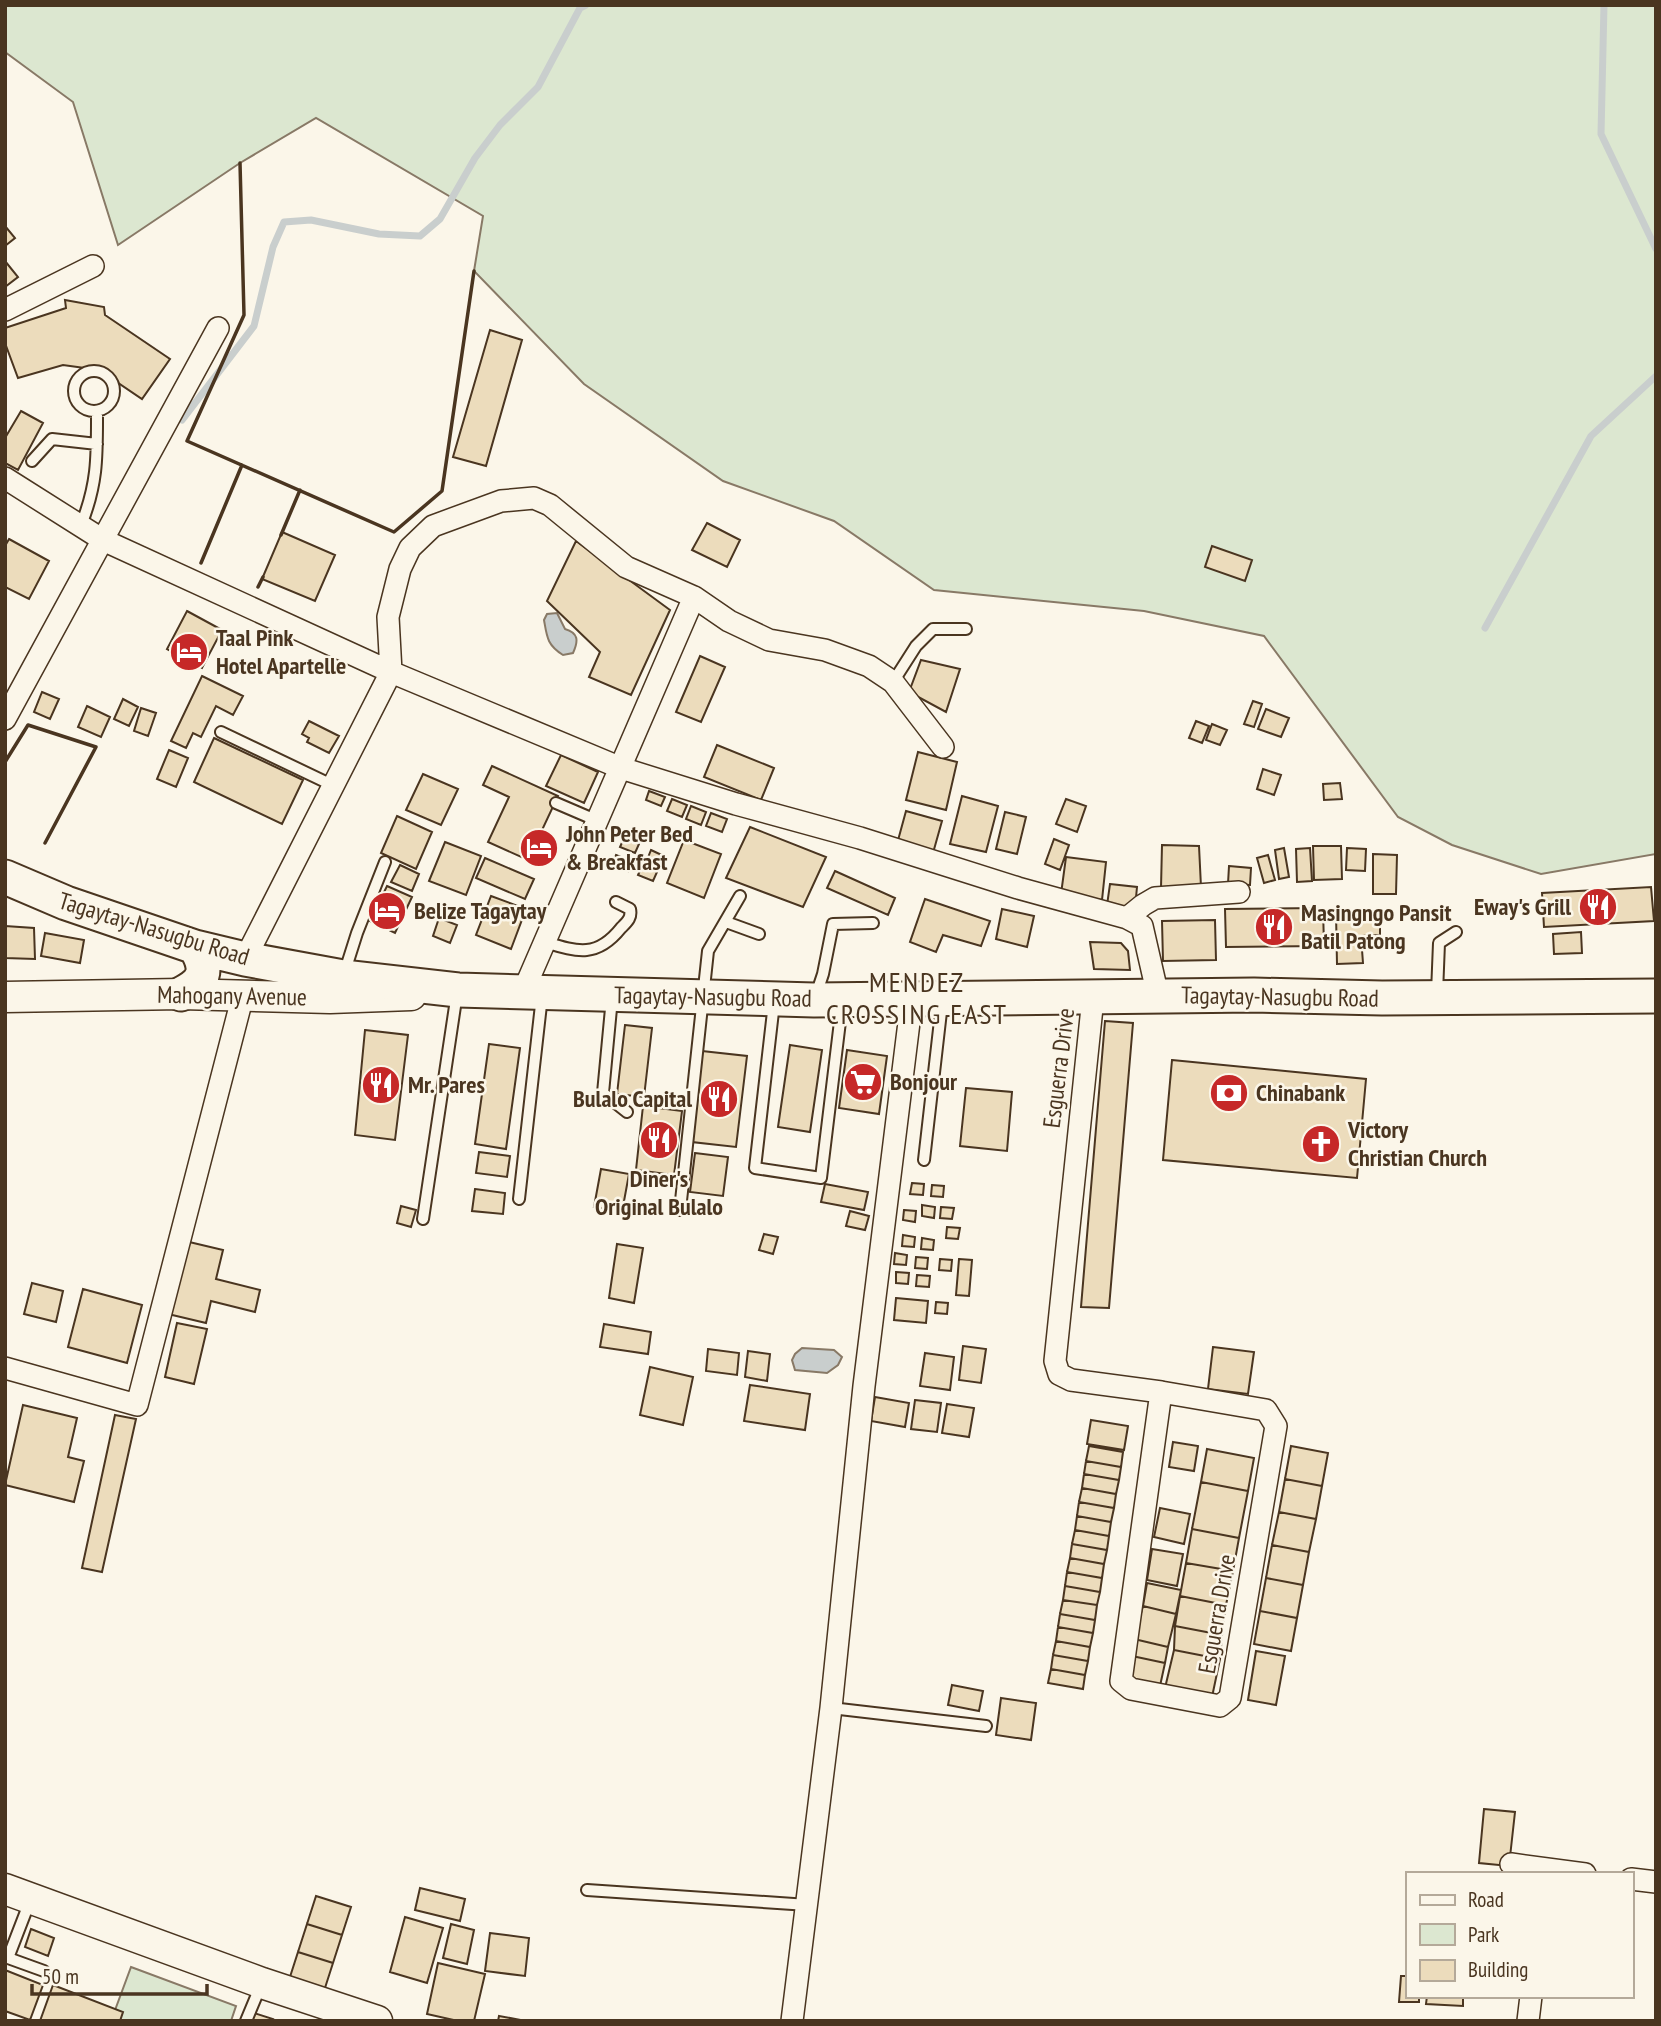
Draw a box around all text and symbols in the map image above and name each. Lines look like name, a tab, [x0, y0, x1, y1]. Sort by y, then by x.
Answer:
place label: Taal Pink Hotel Apartelle	[216, 622, 346, 681]
hotel icon: Taal Pink Hotel Apartelle	[168, 631, 210, 673]
place label: John Peter Bed & Breakfast	[565, 818, 693, 877]
hotel icon: John Peter Bed & Breakfast	[518, 827, 560, 869]
street label: Tagaytay-Nasugbu Road	[55, 885, 253, 972]
restaurant icon: Eway's Grill	[1577, 886, 1619, 928]
hotel icon: Belize Tagaytay	[366, 890, 408, 932]
place label: Eway's Grill	[1474, 891, 1571, 922]
place label: Belize Tagaytay	[414, 895, 547, 926]
place label: Masingngo Pansit Batil Patong	[1301, 897, 1451, 956]
restaurant icon: Masingngo Pansit Batil Patong	[1253, 906, 1295, 948]
district label: MENDEZ CROSSING EAST	[826, 963, 1008, 1032]
street label: Mahogany Avenue	[157, 979, 307, 1012]
street label: Tagaytay-Nasugbu Road	[614, 979, 812, 1014]
street label: Tagaytay-Nasugbu Road	[1181, 979, 1379, 1014]
street label: Esguerra Drive	[1036, 1006, 1081, 1130]
supermarket icon: Bonjour	[842, 1061, 884, 1103]
restaurant icon: Mr. Pares	[360, 1064, 402, 1106]
place label: Bonjour	[890, 1066, 958, 1097]
place label: Mr. Pares	[408, 1069, 485, 1100]
bank icon: Chinabank	[1208, 1072, 1250, 1114]
place label: Chinabank	[1256, 1077, 1345, 1108]
restaurant icon: Bulalo Capital	[698, 1078, 740, 1120]
place label: Bulalo Capital	[573, 1083, 692, 1114]
place label: Victory Christian Church	[1347, 1114, 1487, 1173]
restaurant icon: Diner's Original Bulalo	[638, 1119, 680, 1161]
church icon: Victory Christian Church	[1300, 1123, 1342, 1165]
place label: Diner's Original Bulalo	[595, 1163, 723, 1222]
street label: Esguerra Drive	[1191, 1552, 1242, 1676]
legend	[1406, 1872, 1633, 1998]
text: Road	[1468, 1886, 1504, 1913]
text: Park	[1468, 1921, 1499, 1948]
scale bar	[32, 1952, 206, 1996]
text: Building	[1468, 1956, 1528, 1983]
text: 50 m	[42, 1963, 79, 1990]

